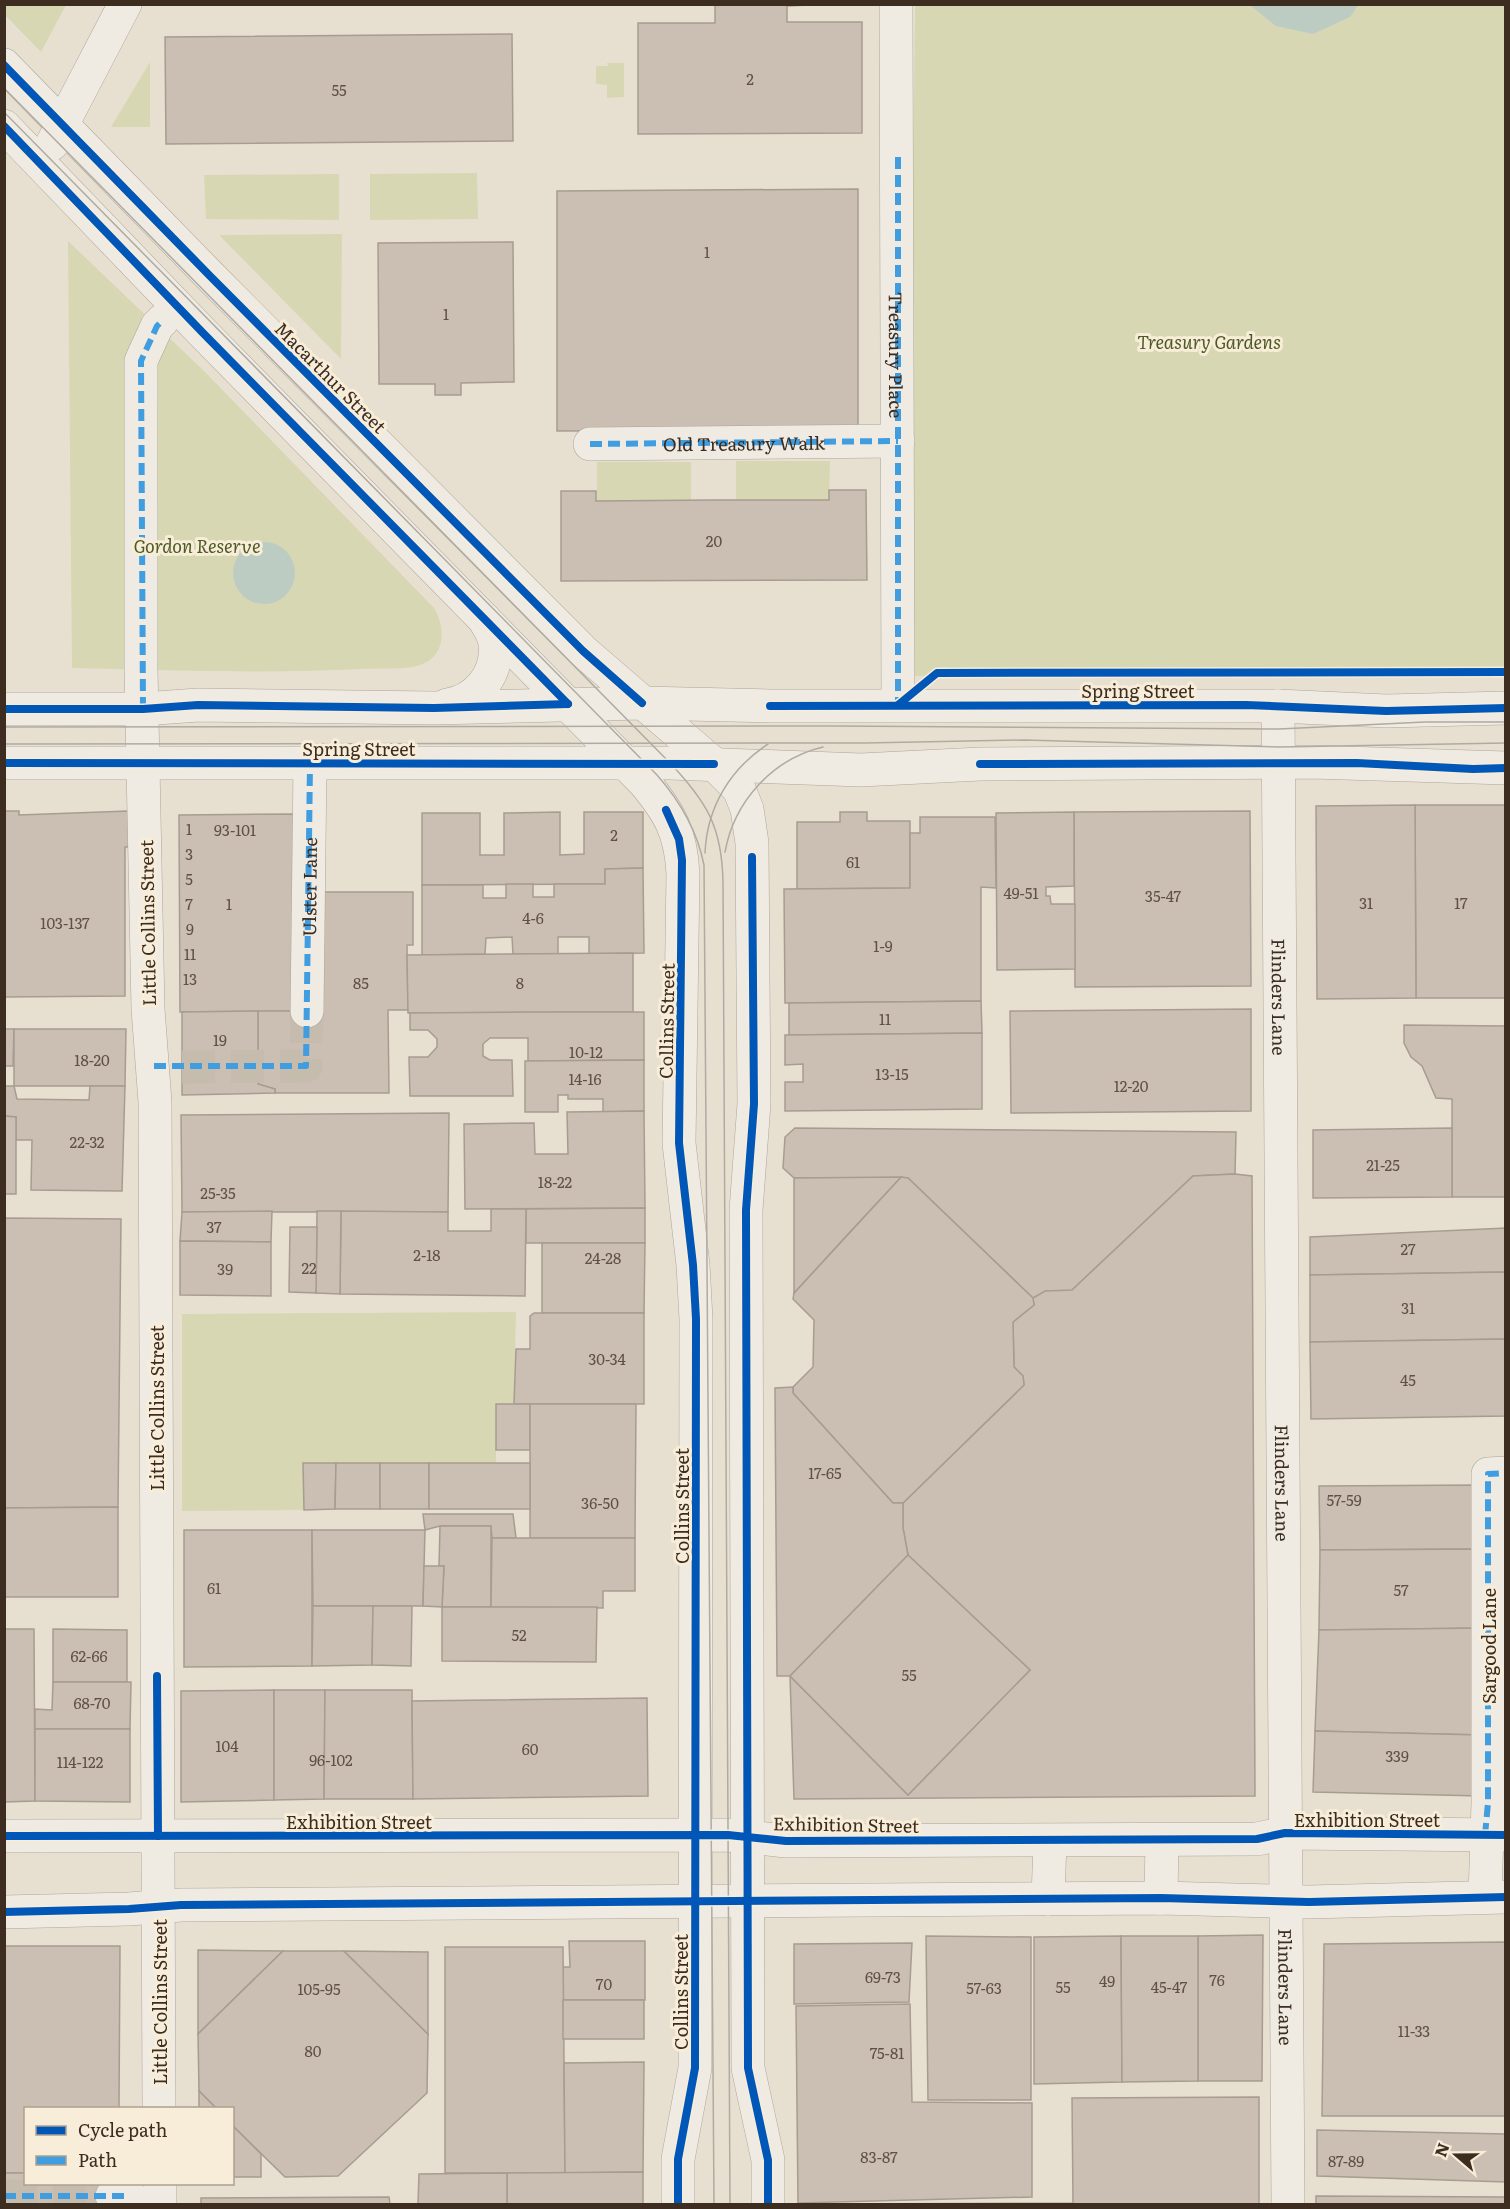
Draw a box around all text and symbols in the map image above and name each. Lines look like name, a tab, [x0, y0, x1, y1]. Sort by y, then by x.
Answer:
house number: 2	[746, 67, 754, 90]
house number: 55	[331, 78, 347, 101]
house number: 1	[704, 240, 710, 263]
street label: Treasury Place	[883, 292, 911, 418]
house number: 1	[443, 302, 449, 325]
street label: Macarthur Street	[269, 315, 393, 439]
park label: Treasury Gardens	[1137, 328, 1281, 355]
street label: Old Treasury Walk	[663, 428, 826, 457]
house number: 20	[706, 529, 722, 552]
park label: Gordon Reserve	[133, 532, 261, 559]
street label: Spring Street	[1081, 677, 1195, 704]
street label: Spring Street	[302, 735, 416, 762]
house number: 1	[186, 817, 192, 840]
house number: 93-101	[214, 818, 256, 841]
house number: 2	[610, 823, 618, 846]
street label: Ulster Lane	[294, 837, 323, 937]
street label: Little Collins Street	[132, 839, 162, 1006]
house number: 3	[185, 842, 193, 865]
house number: 61	[846, 850, 860, 873]
house number: 5	[185, 867, 193, 890]
house number: 49-51	[1003, 881, 1039, 904]
house number: 35-47	[1145, 884, 1182, 907]
house number: 31	[1359, 891, 1373, 914]
house number: 17	[1454, 891, 1468, 914]
house number: 7	[185, 892, 193, 915]
house number: 1	[226, 892, 232, 915]
house number: 4-6	[522, 906, 544, 929]
house number: 103-137	[40, 911, 90, 934]
house number: 9	[186, 917, 194, 940]
house number: 1-9	[873, 934, 893, 957]
street label: Flinders Lane	[1266, 938, 1294, 1056]
house number: 11	[184, 942, 196, 965]
street label: Collins Street	[651, 962, 681, 1079]
house number: 13	[183, 967, 197, 990]
house number: 85	[353, 971, 369, 994]
house number: 8	[516, 971, 524, 994]
house number: 11	[879, 1007, 891, 1030]
house number: 19	[213, 1028, 227, 1051]
house number: 10-12	[569, 1040, 603, 1063]
house number: 18-20	[74, 1048, 110, 1071]
house number: 13-15	[875, 1062, 909, 1085]
house number: 14-16	[568, 1067, 602, 1090]
house number: 12-20	[1114, 1074, 1149, 1097]
house number: 22-32	[70, 1130, 105, 1153]
house number: 21-25	[1366, 1153, 1400, 1176]
house number: 18-22	[538, 1170, 573, 1193]
house number: 25-35	[200, 1181, 236, 1204]
house number: 37	[206, 1215, 222, 1238]
house number: 27	[1400, 1237, 1416, 1260]
house number: 2-18	[413, 1243, 441, 1266]
house number: 24-28	[585, 1246, 621, 1269]
house number: 22	[301, 1256, 317, 1279]
house number: 39	[217, 1257, 233, 1280]
house number: 31	[1401, 1296, 1415, 1319]
street label: Little Collins Street	[143, 1324, 170, 1491]
house number: 30-34	[588, 1347, 626, 1370]
house number: 45	[1400, 1368, 1416, 1391]
street label: Flinders Lane	[1269, 1424, 1297, 1542]
street label: Collins Street	[668, 1447, 695, 1564]
house number: 17-65	[808, 1461, 842, 1484]
house number: 57-59	[1326, 1488, 1362, 1511]
house number: 36-50	[581, 1491, 619, 1514]
house number: 61	[207, 1576, 221, 1599]
house number: 57	[1393, 1578, 1409, 1601]
street label: Sargood Lane	[1475, 1588, 1502, 1704]
house number: 52	[511, 1623, 527, 1646]
house number: 62-66	[70, 1644, 108, 1667]
house number: 55	[901, 1663, 917, 1686]
house number: 68-70	[73, 1691, 111, 1714]
house number: 104	[215, 1734, 239, 1757]
house number: 60	[522, 1737, 539, 1760]
house number: 339	[1385, 1744, 1409, 1767]
house number: 96-102	[309, 1748, 353, 1771]
house number: 114-122	[57, 1750, 104, 1773]
street label: Exhibition Street	[1294, 1806, 1441, 1833]
street label: Exhibition Street	[286, 1808, 433, 1835]
street label: Exhibition Street	[773, 1809, 920, 1839]
street label: Little Collins Street	[146, 1918, 173, 2085]
street label: Flinders Lane	[1273, 1928, 1300, 2046]
street label: Collins Street	[667, 1933, 694, 2050]
house number: 69-73	[865, 1965, 901, 1988]
house number: 76	[1209, 1968, 1225, 1991]
house number: 49	[1099, 1969, 1115, 1992]
house number: 70	[596, 1972, 612, 1995]
house number: 55	[1055, 1975, 1071, 1998]
house number: 45-47	[1151, 1975, 1188, 1998]
house number: 57-63	[966, 1976, 1002, 1999]
house number: 105-95	[297, 1977, 341, 2000]
house number: 11-33	[1398, 2019, 1430, 2042]
house number: 80	[305, 2039, 322, 2062]
house number: 75-81	[870, 2041, 904, 2064]
legend	[24, 2107, 234, 2185]
text: Cycle path	[78, 2116, 167, 2143]
north arrow	[1426, 2125, 1486, 2185]
text: N	[1427, 2139, 1455, 2160]
house number: 83-87	[860, 2145, 898, 2168]
text: Path	[78, 2146, 117, 2173]
house number: 87-89	[1328, 2149, 1364, 2172]

